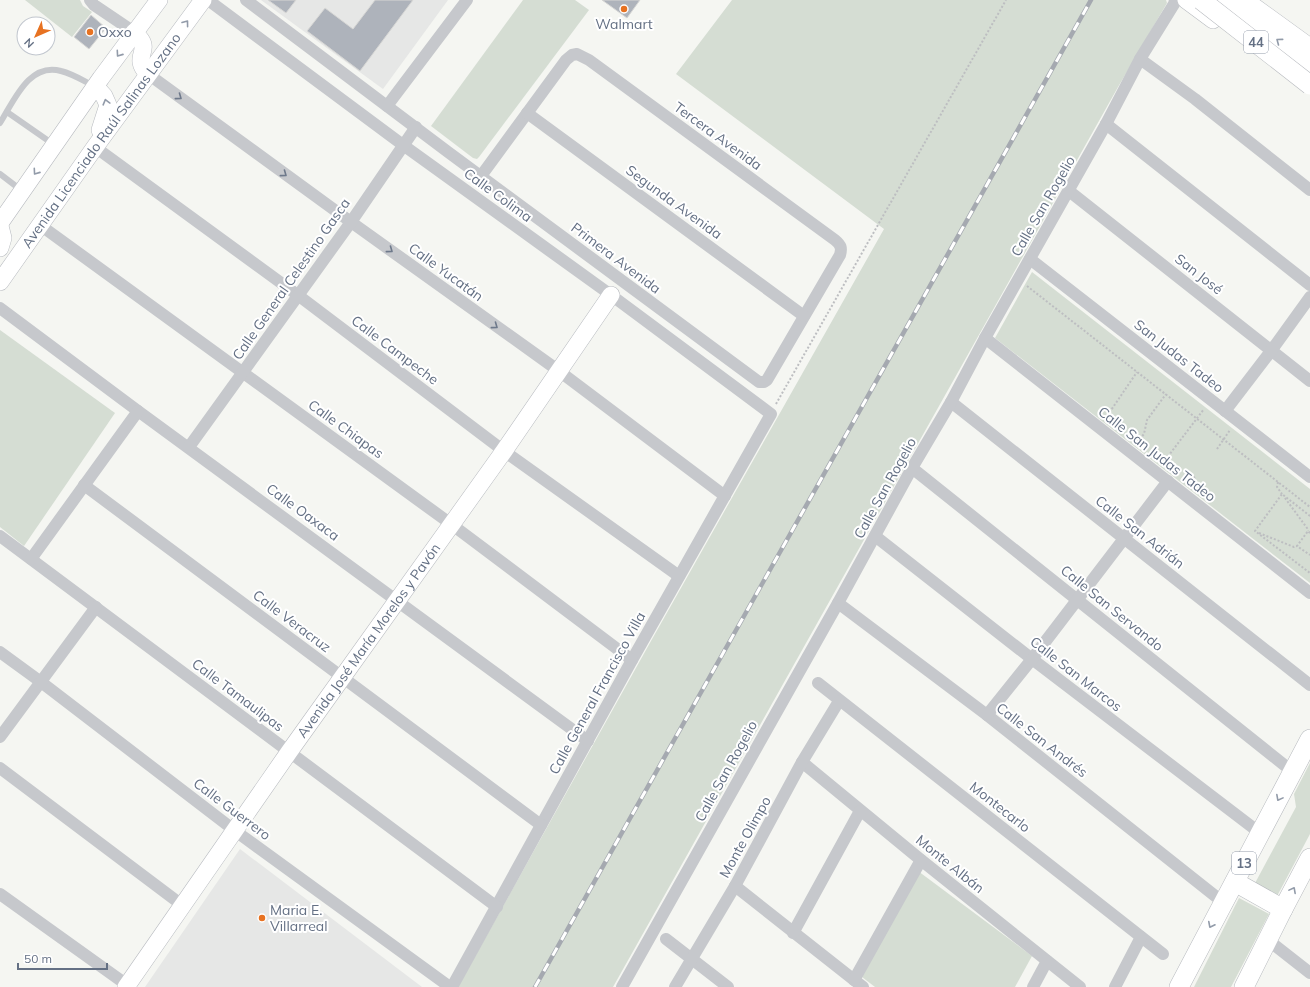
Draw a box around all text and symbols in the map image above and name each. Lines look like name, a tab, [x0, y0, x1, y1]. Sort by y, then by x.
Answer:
marker: Walmart	[619, 4, 629, 14]
place label: Walmart	[595, 15, 653, 33]
north arrow	[16, 16, 56, 56]
one-way arrow	[181, 21, 188, 28]
place label: Oxxo	[98, 23, 132, 41]
marker: Oxxo	[85, 27, 95, 37]
street label: Avenida Licenciado Raúl Salinas Lozano	[18, 29, 185, 252]
road number: 44	[1244, 31, 1268, 53]
text: N	[21, 35, 37, 51]
one-way arrow	[1276, 38, 1283, 45]
one-way arrow	[116, 50, 124, 57]
one-way arrow	[175, 92, 182, 99]
street label: Tercera Avenida	[670, 98, 766, 174]
one-way arrow	[102, 99, 111, 106]
street label: Calle San Rogelio	[1007, 153, 1079, 259]
street label: Segunda Avenida	[622, 161, 726, 243]
street label: Calle Colima	[460, 164, 536, 226]
one-way arrow	[34, 167, 41, 174]
one-way arrow	[280, 169, 287, 176]
street label: Calle General Celestino Gasca	[228, 195, 354, 363]
street label: Primera Avenida	[568, 218, 664, 298]
street label: Calle Yucatán	[405, 239, 487, 305]
one-way arrow	[385, 245, 392, 252]
street label: San José	[1171, 250, 1227, 298]
street label: Calle Campeche	[348, 311, 442, 389]
street label: San Judas Tadeo	[1131, 315, 1227, 397]
one-way arrow	[491, 321, 498, 328]
street label: Calle Chiapas	[305, 396, 387, 462]
street label: Calle San Judas Tadeo	[1095, 402, 1219, 506]
street label: Calle San Rogelio	[850, 434, 920, 542]
street label: Calle Oaxaca	[263, 479, 343, 545]
street label: Calle San Adrián	[1092, 492, 1188, 572]
street label: Avenida José María Morelos y Pavón	[293, 540, 444, 741]
street label: Calle San Servando	[1057, 561, 1167, 655]
street label: Calle Veracruz	[249, 586, 335, 656]
street label: Calle General Francisco Villa	[545, 609, 649, 777]
street label: Calle San Marcos	[1026, 632, 1126, 716]
street label: Calle Tamaulipas	[188, 655, 288, 736]
street label: Calle San Andrés	[993, 699, 1091, 781]
street label: Calle San Rogelio	[691, 717, 761, 825]
street label: Calle Guerrero	[190, 774, 274, 844]
street label: Montecarlo	[966, 778, 1034, 836]
street label: Monte Olimpo	[715, 793, 775, 881]
one-way arrow	[1276, 794, 1283, 801]
street label: Monte Albán	[912, 831, 988, 897]
road number: 13	[1232, 852, 1256, 874]
one-way arrow	[1288, 886, 1296, 894]
place label: Maria E. Villarreal	[270, 901, 328, 935]
marker: Maria E. Villarreal	[257, 913, 267, 923]
one-way arrow	[1208, 921, 1216, 928]
scale bar	[18, 945, 107, 971]
text: 50 m	[24, 951, 52, 966]

